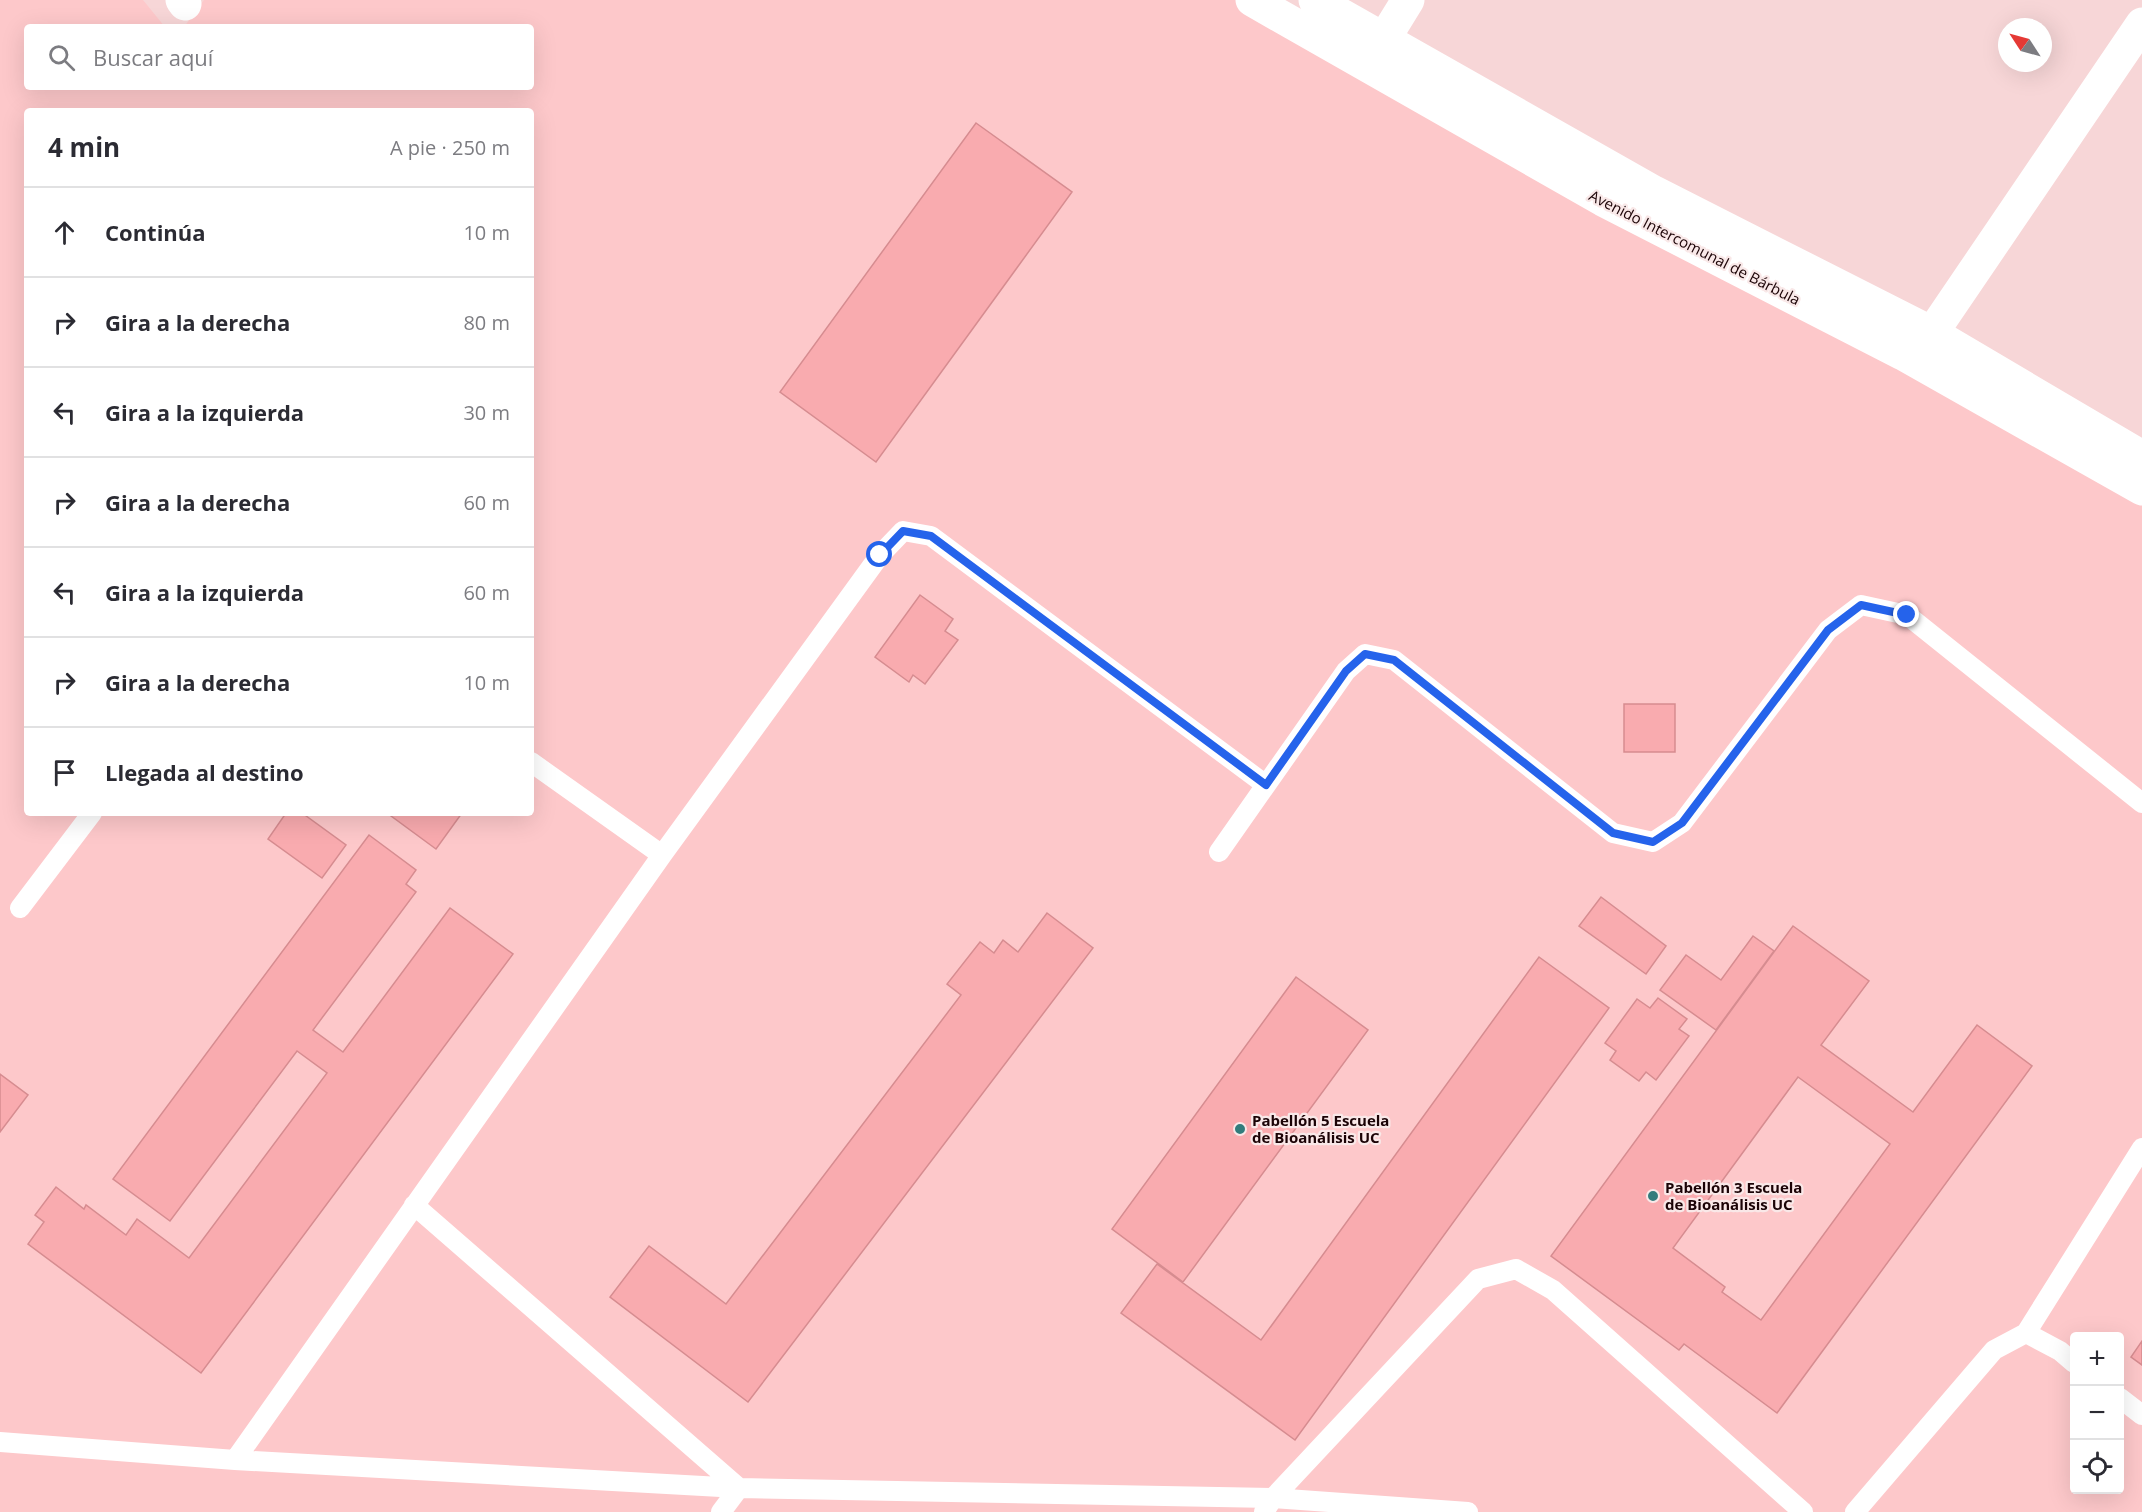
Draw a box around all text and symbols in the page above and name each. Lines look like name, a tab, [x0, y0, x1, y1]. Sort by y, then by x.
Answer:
north arrow	[1998, 18, 2052, 72]
search box	[24, 24, 534, 90]
icon: search	[45, 41, 78, 74]
text: Buscar aquí	[93, 42, 213, 72]
text: 4 min	[48, 129, 120, 165]
text: A pie · 250 m	[390, 134, 510, 161]
street label: Avenido Intercomunal de Bárbula	[1586, 185, 1804, 309]
icon: ahead	[48, 216, 81, 249]
text: Continúa	[105, 217, 206, 247]
text: 10 m	[463, 219, 510, 246]
icon: right	[48, 306, 81, 339]
text: Gira a la derecha	[105, 307, 290, 337]
text: 80 m	[463, 309, 510, 336]
icon: left	[48, 396, 81, 429]
text: Gira a la izquierda	[105, 397, 304, 427]
text: 30 m	[463, 399, 510, 426]
icon: right	[48, 486, 81, 519]
text: Gira a la derecha	[105, 487, 290, 517]
text: 60 m	[463, 489, 510, 516]
route start	[866, 541, 892, 567]
icon: left	[48, 576, 81, 609]
text: Gira a la izquierda	[105, 577, 304, 607]
text: 60 m	[463, 579, 510, 606]
route end	[1893, 601, 1919, 627]
icon: right	[48, 666, 81, 699]
text: Gira a la derecha	[105, 667, 290, 697]
text: 10 m	[463, 669, 510, 696]
icon: arrive	[48, 756, 81, 789]
text: Llegada al destino	[105, 757, 304, 787]
place label: Pabellón 5 Escuela de Bioanálisis UC	[1252, 1110, 1389, 1147]
marker: Pabellón 5 Escuela de Bioanálisis UC	[1233, 1122, 1247, 1136]
place label: Pabellón 3 Escuela de Bioanálisis UC	[1665, 1177, 1802, 1214]
marker: Pabellón 3 Escuela de Bioanálisis UC	[1646, 1189, 1660, 1203]
map controls	[2070, 1332, 2124, 1494]
button: +	[2070, 1332, 2124, 1386]
button: −	[2070, 1386, 2124, 1440]
button: locate	[2070, 1440, 2124, 1494]

